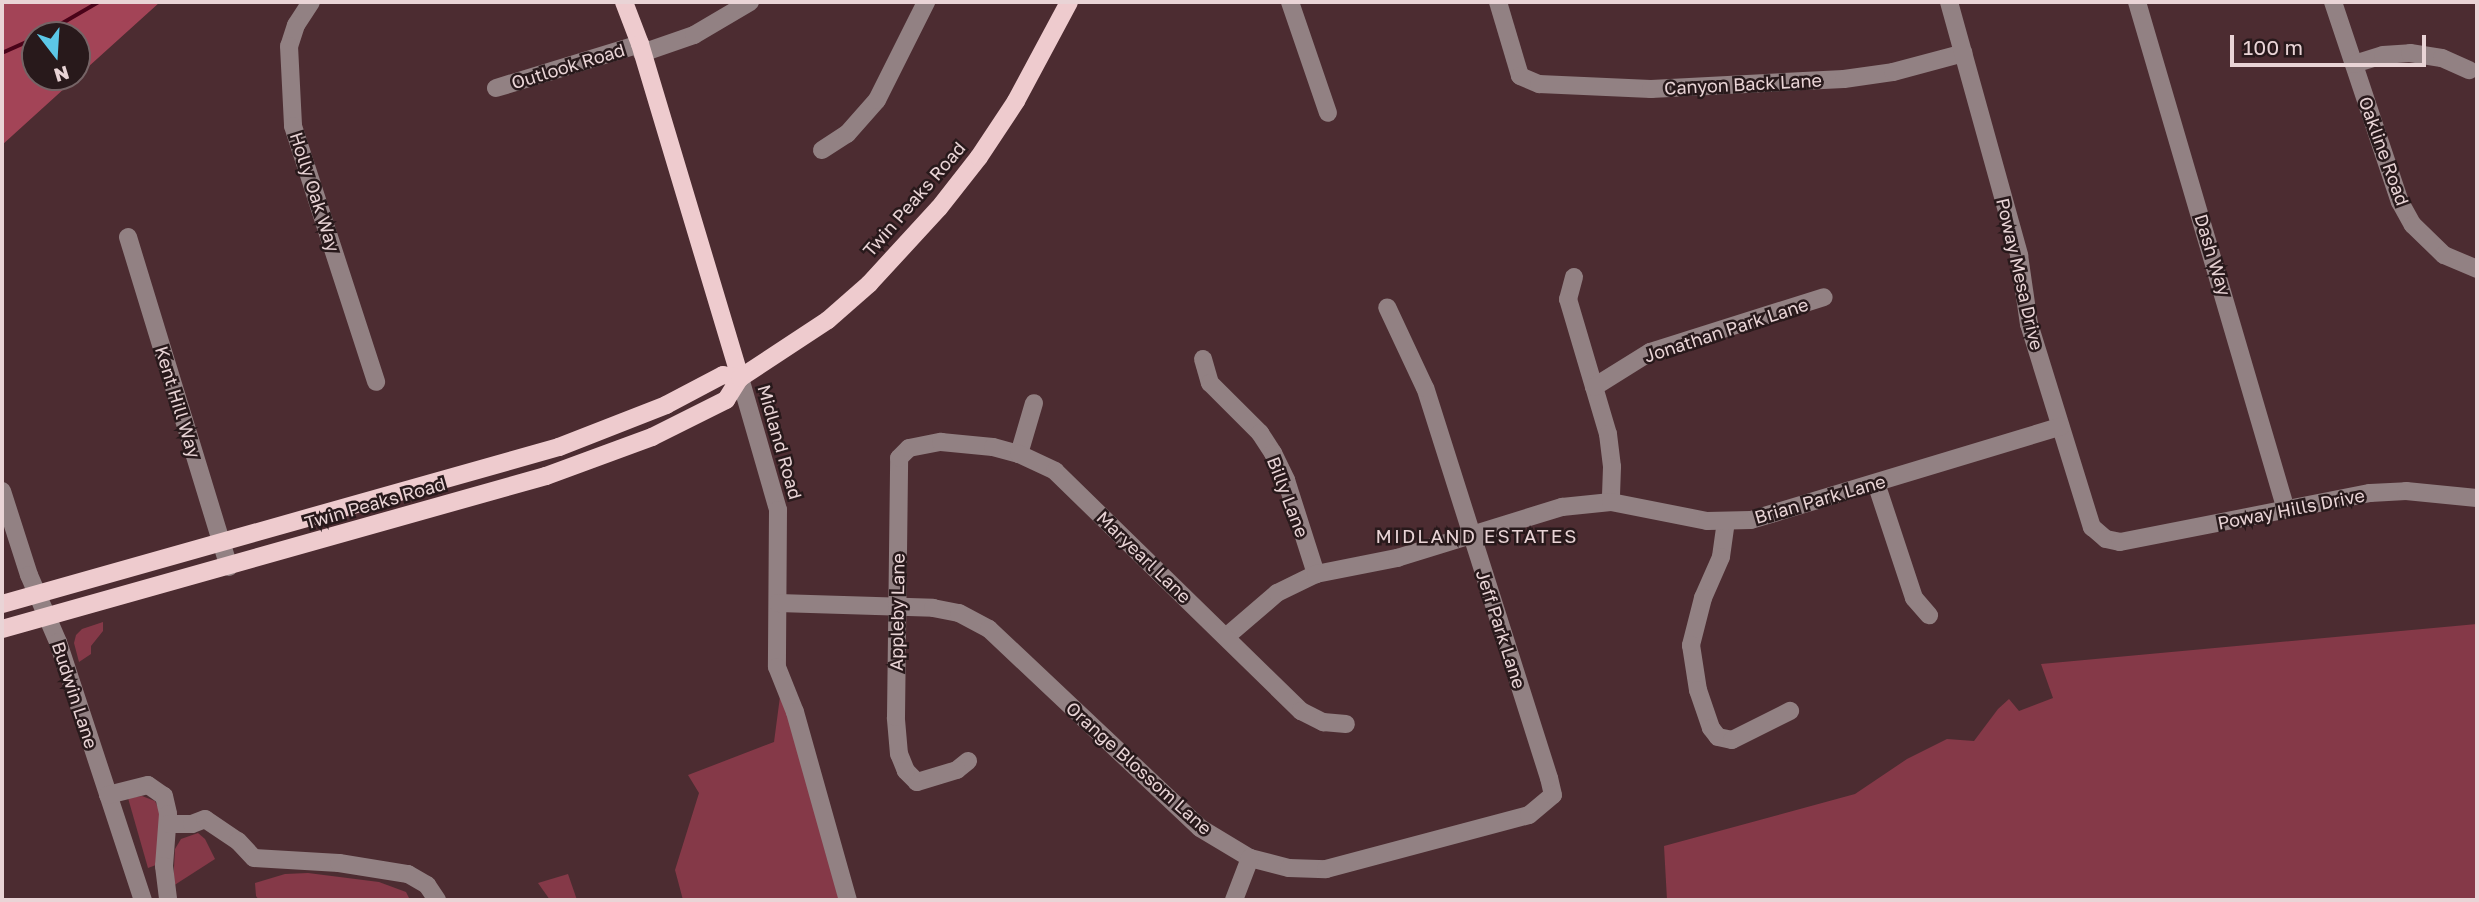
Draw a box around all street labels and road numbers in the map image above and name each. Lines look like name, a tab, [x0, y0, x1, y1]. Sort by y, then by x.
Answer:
street label: Outlook Road	[509, 39, 627, 93]
street label: Canyon Back Lane	[1664, 69, 1822, 99]
street label: Oakline Road	[2354, 94, 2414, 208]
street label: Holly Oak Way	[285, 129, 345, 255]
street label: Twin Peaks Road	[858, 137, 970, 261]
street label: Poway Mesa Drive	[1992, 196, 2048, 352]
street label: Dash Way	[2190, 212, 2236, 298]
street label: Jonathan Park Lane	[1641, 293, 1811, 367]
street label: Kent Hill Way	[151, 343, 205, 461]
street label: Midland Road	[753, 382, 807, 502]
street label: Billy Lane	[1263, 454, 1313, 540]
street label: Brian Park Lane	[1752, 470, 1888, 528]
street label: Twin Peaks Road	[302, 473, 448, 533]
street label: Poway Hills Drive	[2216, 484, 2366, 534]
street label: Maryearl Lane	[1092, 507, 1196, 607]
street label: Appleby Lane	[885, 553, 909, 671]
street label: Jeff Park Lane	[1472, 567, 1530, 691]
street label: Budwin Lane	[48, 639, 102, 751]
street label: Orange Blossom Lane	[1062, 697, 1216, 839]

